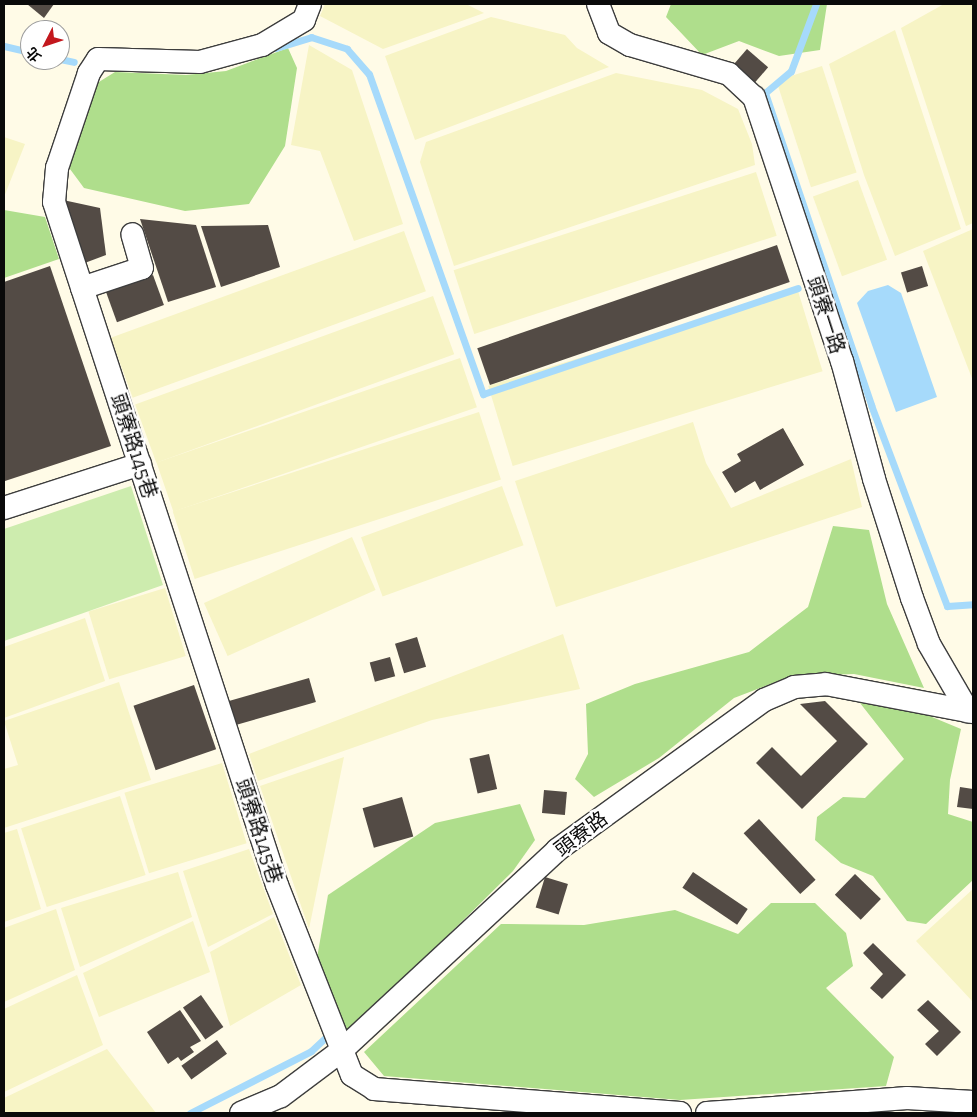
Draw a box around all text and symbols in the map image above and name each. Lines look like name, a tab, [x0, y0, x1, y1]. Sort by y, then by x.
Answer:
north arrow	[20, 20, 70, 70]
text: 北	[23, 44, 45, 65]
street label: 頭寮一路	[802, 273, 850, 357]
street label: 頭寮路145巷	[106, 391, 162, 501]
street label: 頭寮路145巷	[231, 776, 287, 886]
street label: 頭寮路	[550, 806, 612, 862]

